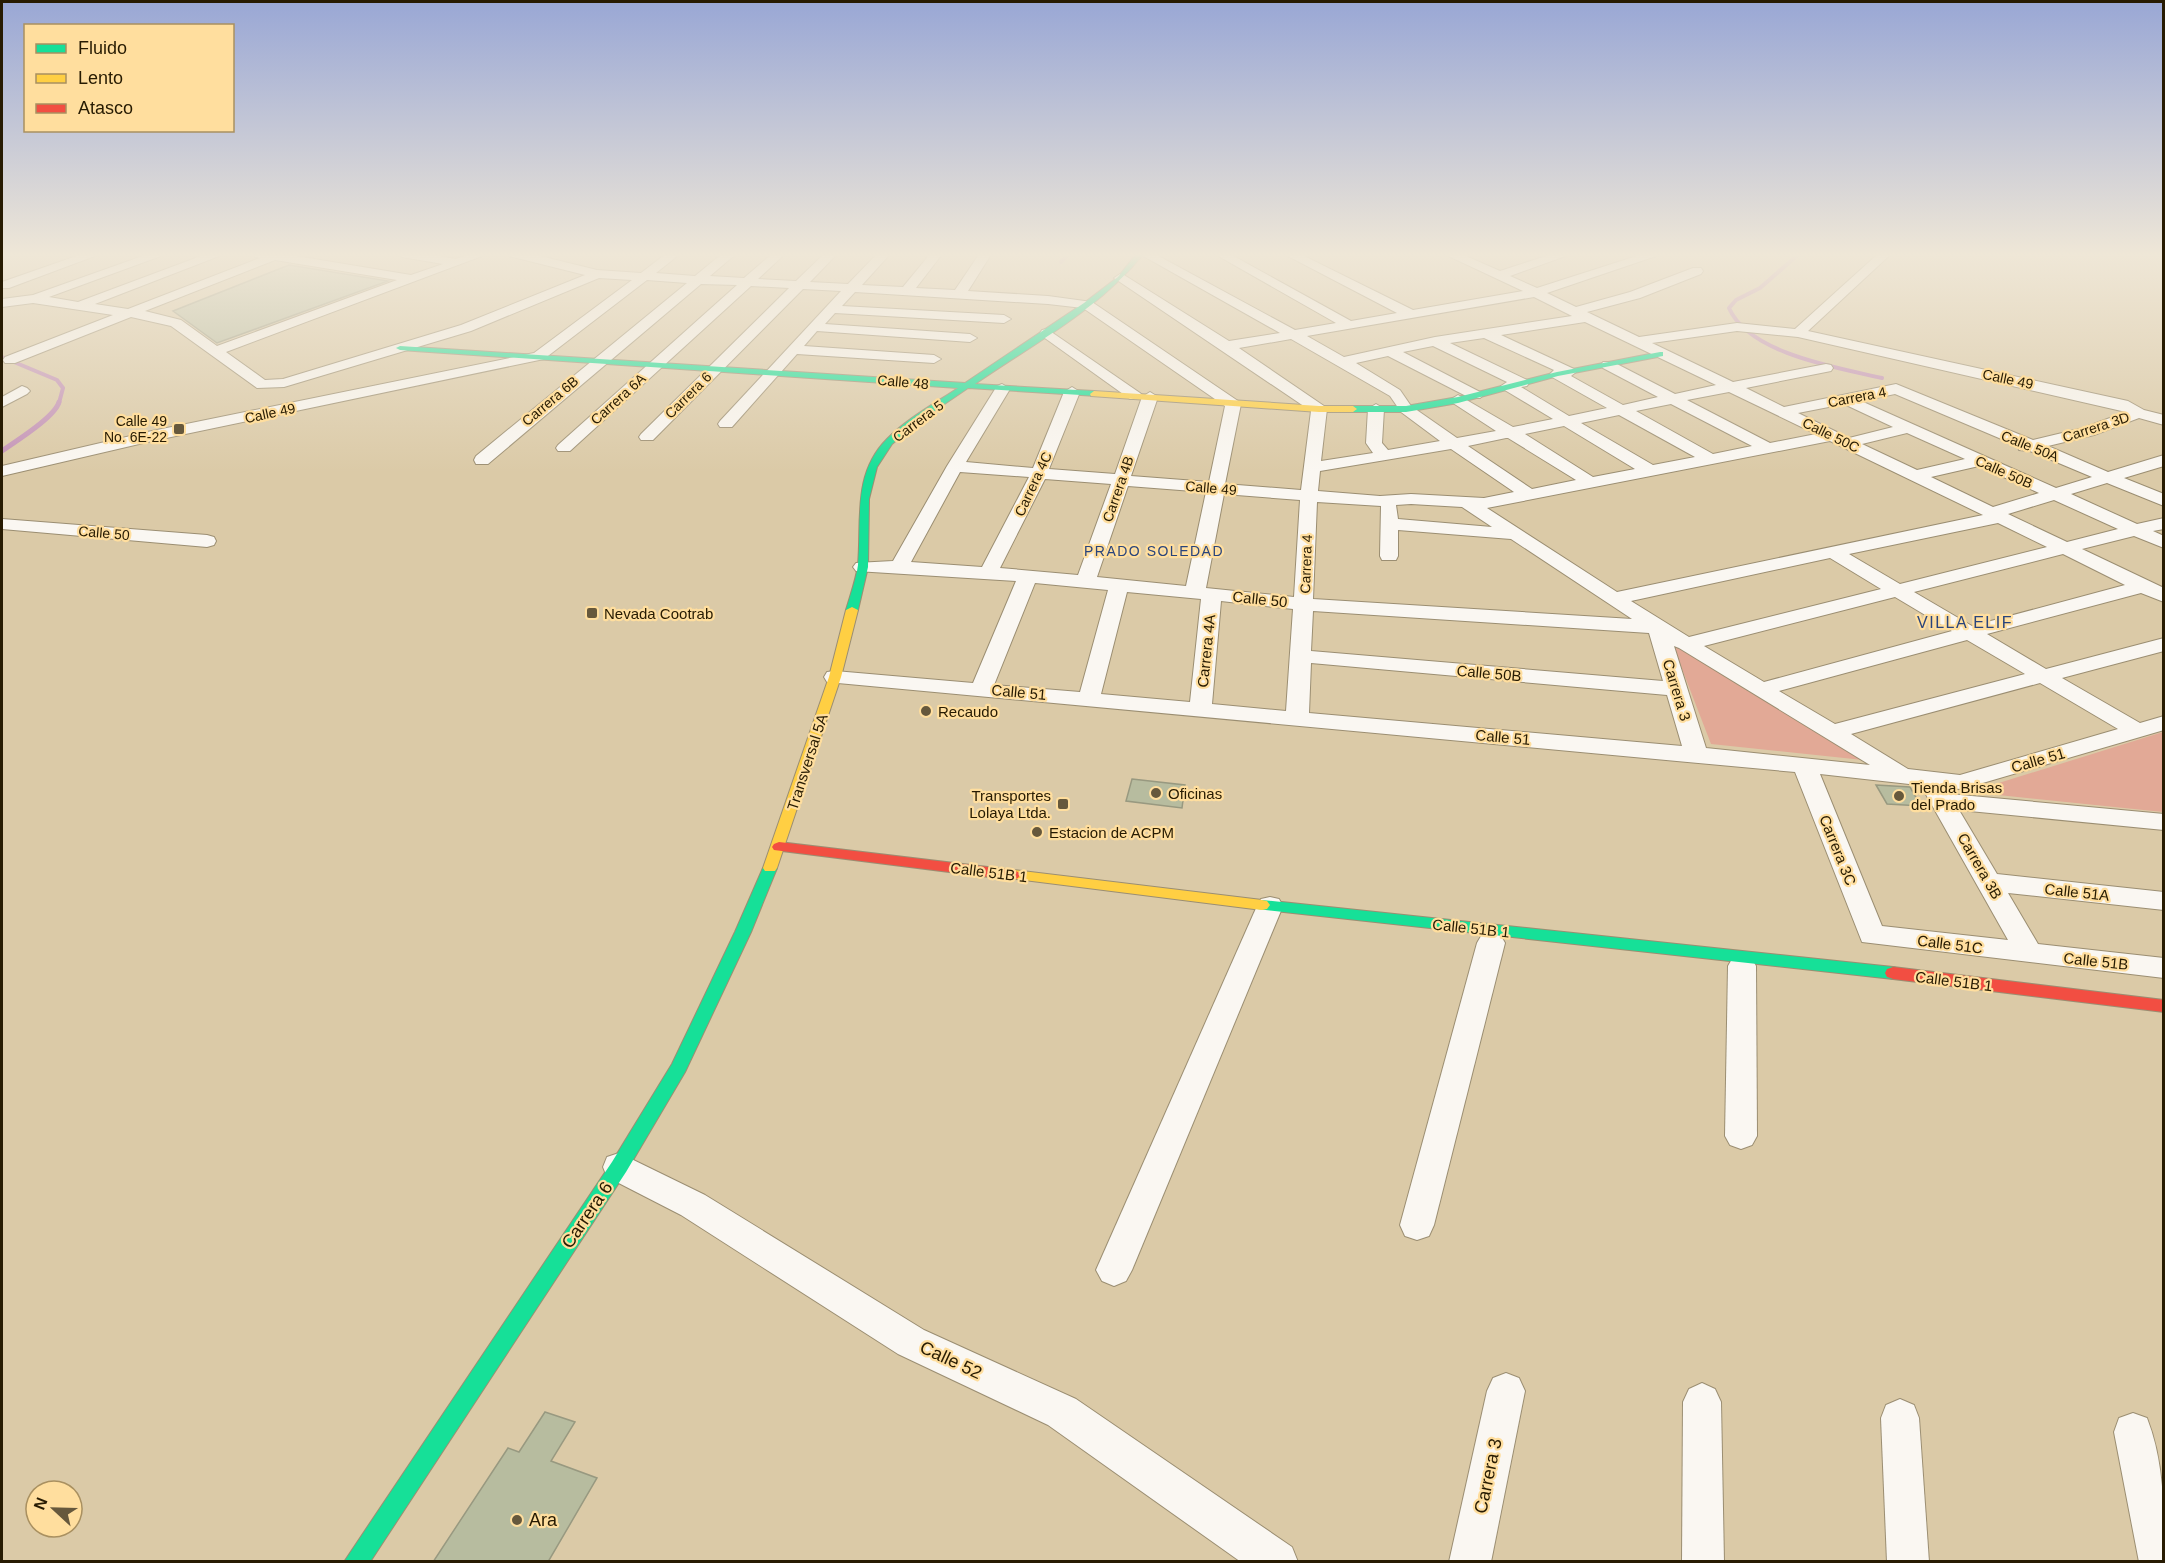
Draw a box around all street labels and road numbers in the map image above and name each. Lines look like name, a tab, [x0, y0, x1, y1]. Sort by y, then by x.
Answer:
street label: Calle 49	[1981, 366, 2035, 392]
street label: Carrera 6	[661, 368, 715, 422]
street label: Carrera 6A	[587, 370, 649, 428]
street label: Calle 48	[877, 372, 929, 392]
street label: Carrera 6B	[519, 373, 581, 429]
street label: Carrera 4	[1826, 383, 1888, 410]
street label: Carrera 5	[890, 397, 947, 445]
street label: Calle 49	[243, 400, 297, 426]
street label: Carrera 3D	[2061, 409, 2131, 445]
street label: Calle 50C	[1800, 414, 1862, 456]
street label: Calle 50A	[1999, 427, 2062, 465]
street label: Carrera 4C	[1011, 449, 1055, 519]
street label: Calle 50B	[1973, 452, 2035, 492]
street label: Carrera 4B	[1099, 454, 1137, 524]
street label: Calle 49	[1185, 478, 1237, 498]
street label: Calle 50	[78, 523, 130, 543]
street label: Carrera 4	[1297, 534, 1315, 594]
street label: Calle 50	[1232, 588, 1288, 610]
street label: Carrera 4A	[1194, 614, 1218, 688]
street label: Carrera 3	[1660, 657, 1694, 723]
street label: Calle 50B	[1456, 662, 1522, 684]
street label: Calle 51	[991, 681, 1047, 703]
street label: Transversal 5A	[783, 712, 831, 812]
street label: Calle 51	[1475, 726, 1531, 748]
street label: Calle 51	[2009, 744, 2067, 776]
street label: Carrera 3C	[1816, 812, 1860, 888]
street label: Carrera 3B	[1954, 830, 2006, 902]
street label: Calle 51B 1	[949, 859, 1029, 885]
street label: Calle 51A	[2044, 880, 2110, 904]
street label: Calle 51B 1	[1432, 915, 1510, 941]
street label: Calle 51C	[1916, 932, 1984, 956]
street label: Calle 51B	[2063, 949, 2129, 973]
street label: Calle 51B 1	[1914, 968, 1994, 994]
street label: Carrera 6	[557, 1178, 617, 1252]
street label: Calle 52	[917, 1337, 985, 1383]
street label: Carrera 3	[1470, 1437, 1506, 1515]

